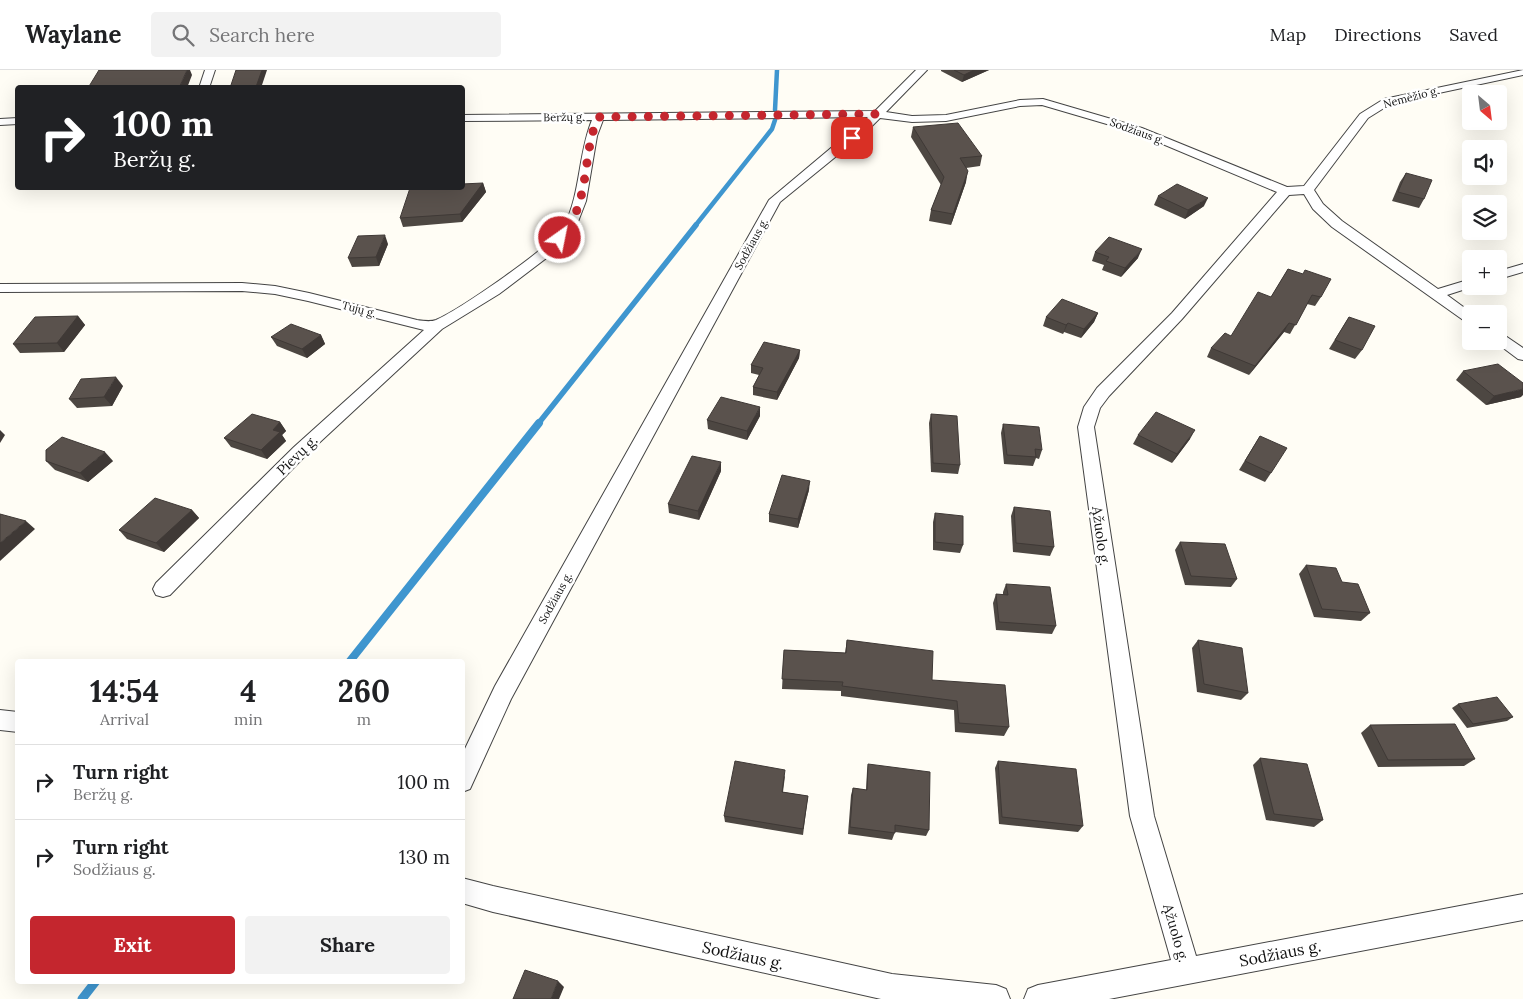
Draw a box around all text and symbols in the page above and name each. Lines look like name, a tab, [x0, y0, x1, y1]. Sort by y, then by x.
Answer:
search box	[151, 12, 501, 57]
text: Waylane	[25, 19, 121, 50]
icon: search	[169, 21, 197, 49]
text: Search here	[209, 23, 315, 47]
text: Map	[1270, 23, 1306, 46]
text: Directions	[1334, 23, 1421, 46]
text: Saved	[1449, 23, 1498, 46]
street label: Nemėžio g.	[1382, 83, 1440, 111]
north arrow	[1462, 85, 1508, 130]
map controls	[1462, 85, 1507, 350]
text: 100 m	[113, 101, 213, 146]
icon: right	[30, 105, 95, 170]
street label: Beržų g.	[543, 110, 585, 124]
street label: Sodžiaus g.	[1108, 115, 1166, 147]
pin	[831, 117, 873, 159]
icon: arrive	[838, 124, 866, 152]
button: sound	[1462, 140, 1507, 185]
text: Beržų g.	[113, 145, 196, 173]
button: layers	[1462, 195, 1507, 240]
position arrow	[533, 211, 585, 263]
street label: Sodžiaus g.	[731, 216, 771, 272]
button: +	[1462, 250, 1507, 295]
street label: Tujų g.	[340, 298, 378, 320]
button: −	[1462, 305, 1507, 350]
street label: Pievų g.	[273, 431, 321, 479]
street label: Ąžuolo g.	[1088, 504, 1114, 567]
street label: Sodžiaus g.	[535, 570, 575, 626]
text: 14:54	[90, 672, 159, 710]
text: 4	[240, 672, 257, 710]
text: 260	[338, 672, 390, 710]
text: Arrival	[100, 709, 149, 729]
text: min	[234, 709, 263, 729]
text: m	[357, 709, 371, 729]
text: Turn right	[73, 760, 169, 784]
icon: right	[30, 768, 58, 796]
text: 100 m	[398, 770, 450, 794]
text: Beržų g.	[73, 784, 133, 804]
text: Turn right	[73, 835, 169, 859]
icon: right	[30, 843, 58, 871]
text: 130 m	[399, 845, 450, 869]
text: Sodžiaus g.	[73, 859, 156, 879]
street label: Ąžuolo g.	[1159, 901, 1193, 964]
button: Exit	[30, 916, 235, 974]
button: Share	[245, 916, 450, 974]
street label: Sodžiaus g.	[1237, 935, 1323, 971]
street label: Sodžiaus g.	[700, 937, 786, 973]

